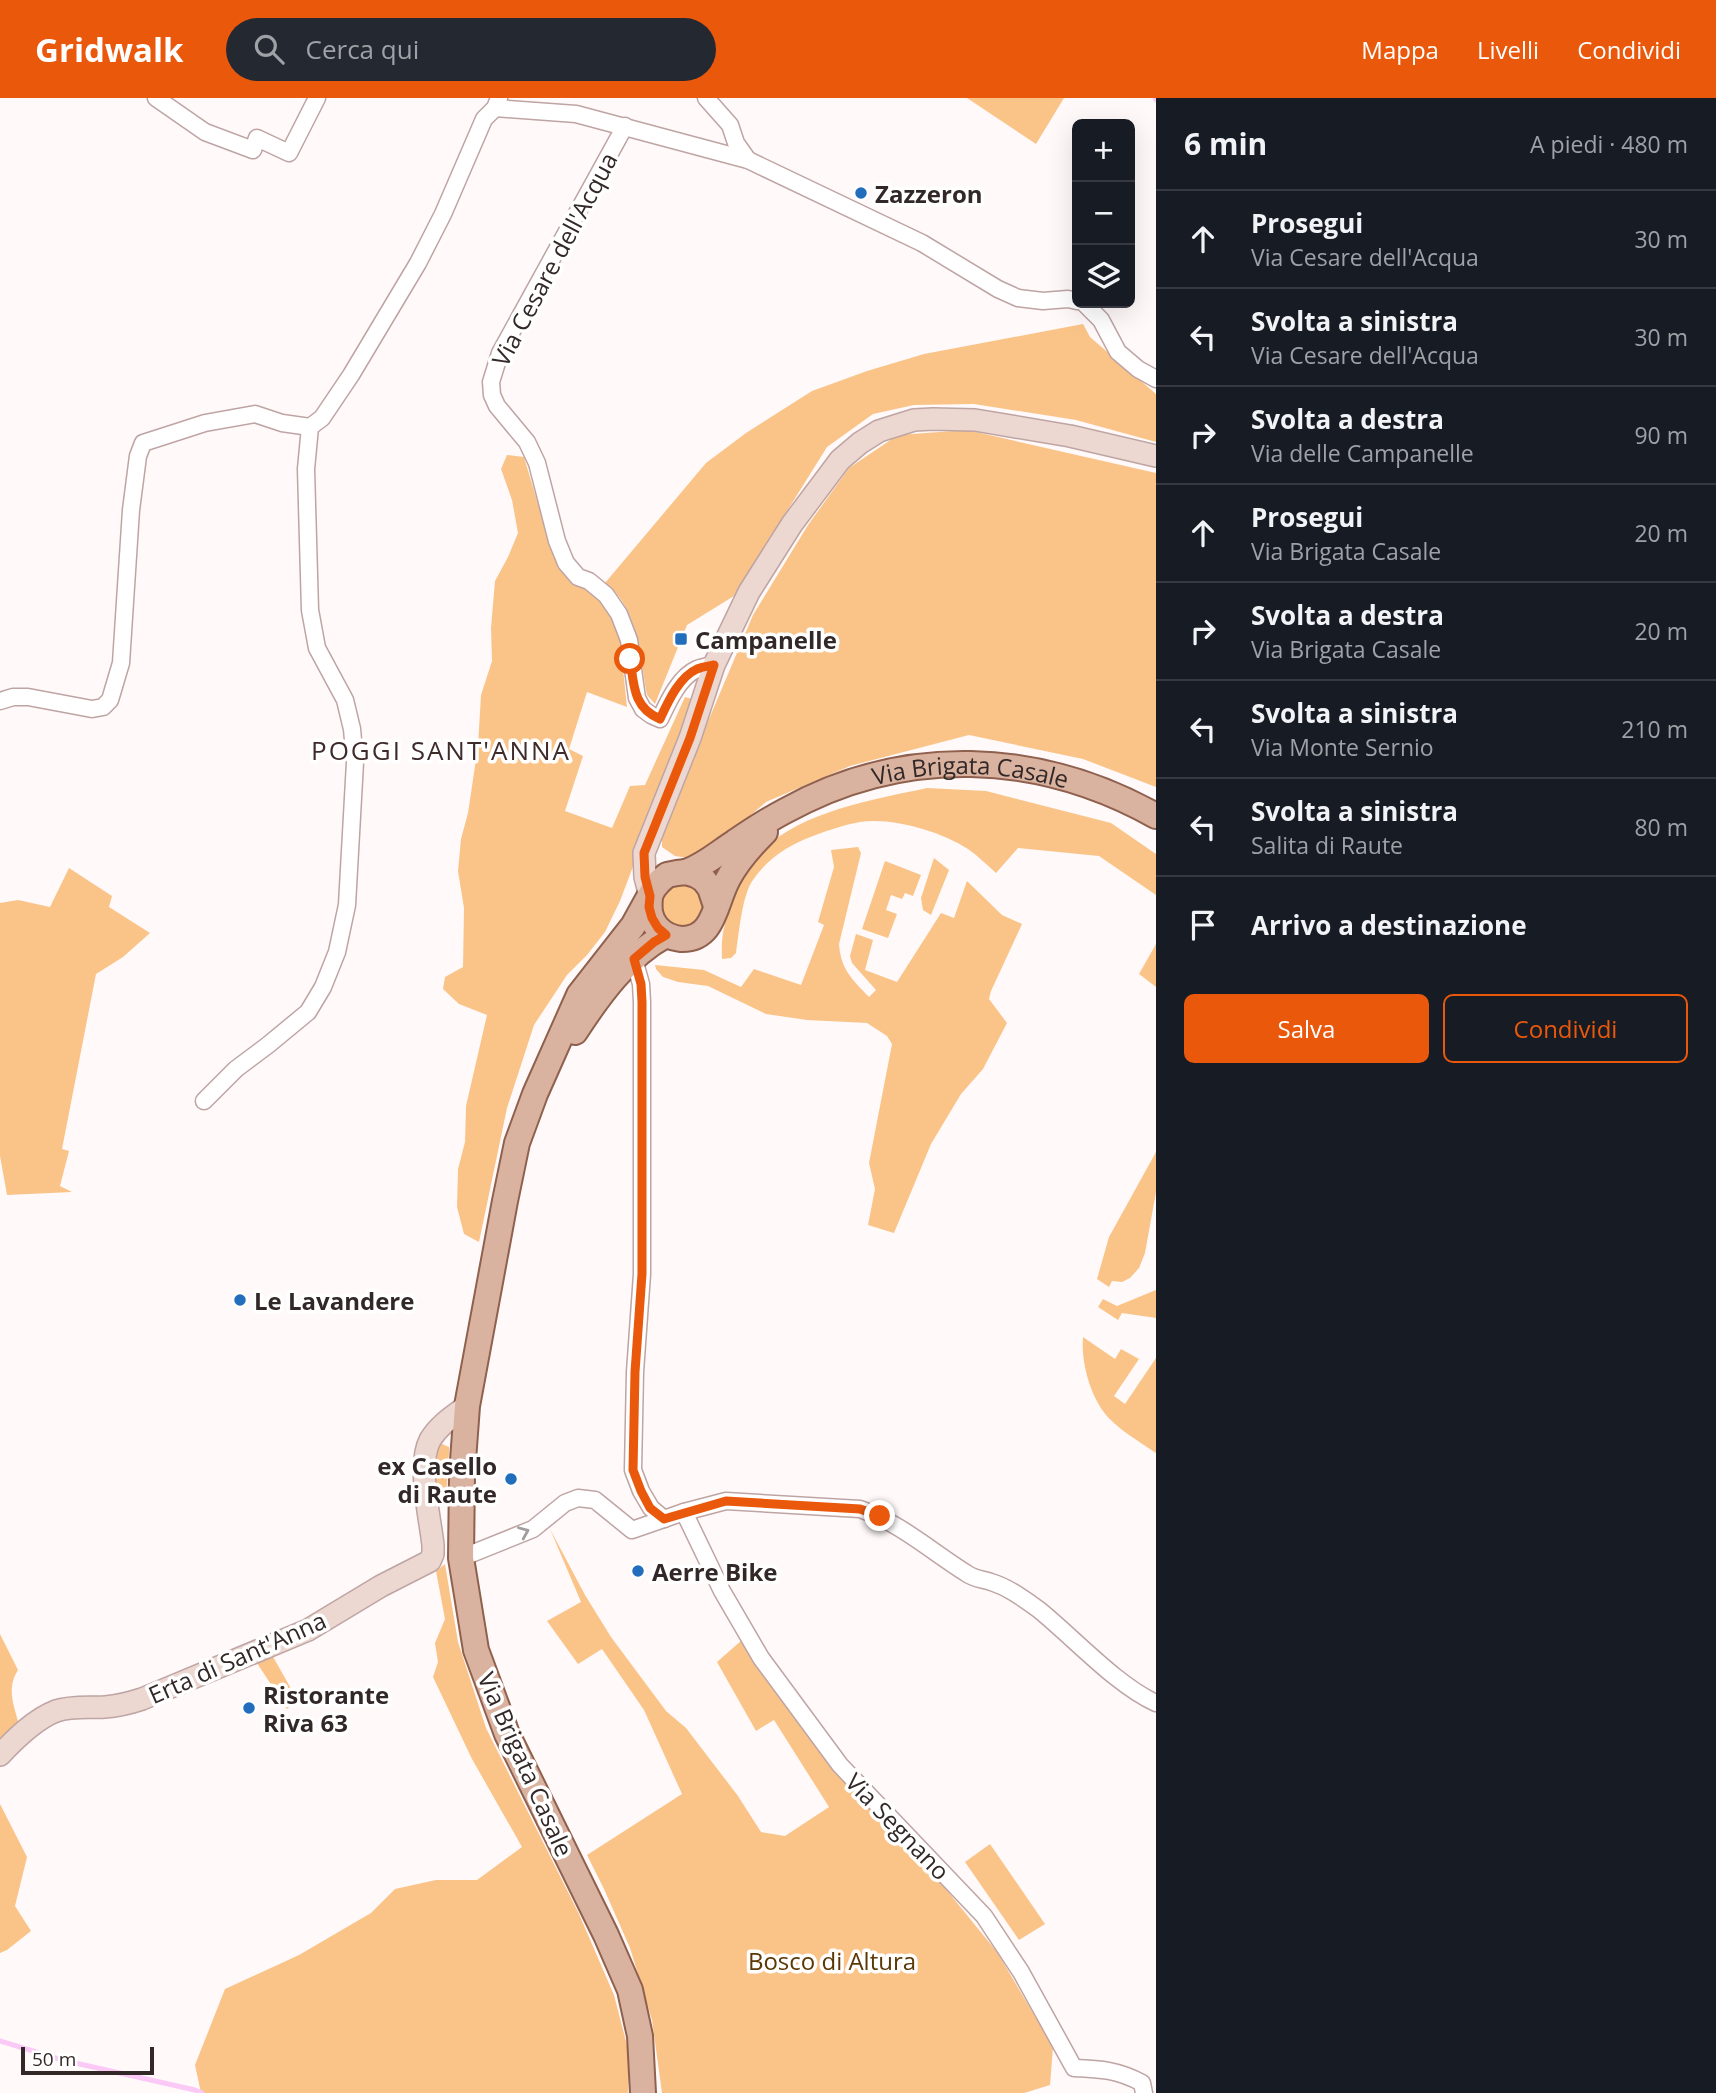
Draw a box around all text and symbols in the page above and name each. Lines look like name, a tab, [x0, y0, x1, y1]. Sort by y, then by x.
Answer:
search box	[226, 18, 716, 81]
text: Gridwalk	[35, 27, 184, 72]
icon: search	[250, 30, 288, 68]
text: Cerca qui	[306, 31, 419, 67]
text: Mappa	[1361, 33, 1439, 66]
text: Livelli	[1477, 33, 1539, 66]
text: Condividi	[1577, 33, 1681, 66]
map controls	[1072, 119, 1135, 308]
button: +	[1072, 119, 1135, 182]
text: 6 min	[1184, 123, 1267, 164]
text: A piedi · 480 m	[1530, 128, 1688, 160]
street label: Via Cesare dell'Acqua	[484, 146, 624, 372]
place label: Zazzeron	[875, 177, 983, 210]
button: −	[1072, 182, 1135, 245]
marker: Zazzeron	[853, 185, 869, 201]
text: Prosegui	[1251, 205, 1363, 241]
icon: ahead	[1184, 220, 1222, 258]
text: 30 m	[1634, 223, 1688, 255]
text: Via Cesare dell'Acqua	[1251, 241, 1479, 273]
button: layers	[1072, 245, 1135, 308]
text: Svolta a sinistra	[1251, 303, 1458, 339]
icon: left	[1184, 318, 1222, 356]
text: 30 m	[1634, 321, 1688, 353]
text: Via Cesare dell'Acqua	[1251, 339, 1479, 371]
text: Svolta a destra	[1251, 401, 1444, 437]
icon: right	[1184, 416, 1222, 454]
text: 90 m	[1634, 419, 1688, 451]
text: Via delle Campanelle	[1251, 437, 1474, 469]
text: Prosegui	[1251, 499, 1363, 535]
icon: ahead	[1184, 514, 1222, 552]
text: 20 m	[1634, 517, 1688, 549]
text: Via Brigata Casale	[1251, 535, 1441, 567]
text: Svolta a destra	[1251, 597, 1444, 633]
icon: right	[1184, 612, 1222, 650]
text: 20 m	[1634, 615, 1688, 647]
place label: Campanelle	[695, 623, 837, 656]
marker: Campanelle	[673, 631, 689, 647]
text: Via Brigata Casale	[1251, 633, 1441, 665]
route start	[614, 643, 645, 674]
text: Svolta a sinistra	[1251, 695, 1458, 731]
icon: left	[1184, 710, 1222, 748]
text: 210 m	[1621, 713, 1688, 745]
text: Via Monte Sernio	[1251, 731, 1434, 763]
district label: POGGI SANT'ANNA	[311, 732, 571, 768]
street label: Via Brigata Casale	[868, 747, 1073, 795]
text: Svolta a sinistra	[1251, 793, 1458, 829]
icon: left	[1184, 808, 1222, 846]
text: 80 m	[1634, 811, 1688, 843]
text: Salita di Raute	[1251, 829, 1403, 861]
icon: arrive	[1184, 906, 1222, 944]
text: Arrivo a destinazione	[1251, 907, 1527, 943]
button: Salva	[1184, 994, 1429, 1063]
button: Condividi	[1443, 994, 1688, 1063]
place label: Le Lavandere	[254, 1284, 414, 1317]
marker: Le Lavandere	[232, 1292, 248, 1308]
place label: ex Casello di Raute	[377, 1449, 497, 1510]
marker: ex Casello di Raute	[503, 1471, 519, 1487]
route end	[864, 1500, 895, 1531]
one-way arrow	[518, 1527, 530, 1541]
place label: Aerre Bike	[652, 1555, 777, 1588]
marker: Aerre Bike	[630, 1563, 646, 1579]
street label: Erta di Sant'Anna	[143, 1603, 331, 1711]
street label: Via Brigata Casale	[471, 1667, 581, 1861]
place label: Ristorante Riva 63	[263, 1678, 389, 1739]
marker: Ristorante Riva 63	[241, 1700, 257, 1716]
street label: Via Segnano	[839, 1765, 957, 1887]
park label: Bosco di Altura	[748, 1944, 916, 1977]
scale bar	[21, 2044, 154, 2076]
text: 50 m	[32, 2046, 76, 2072]

